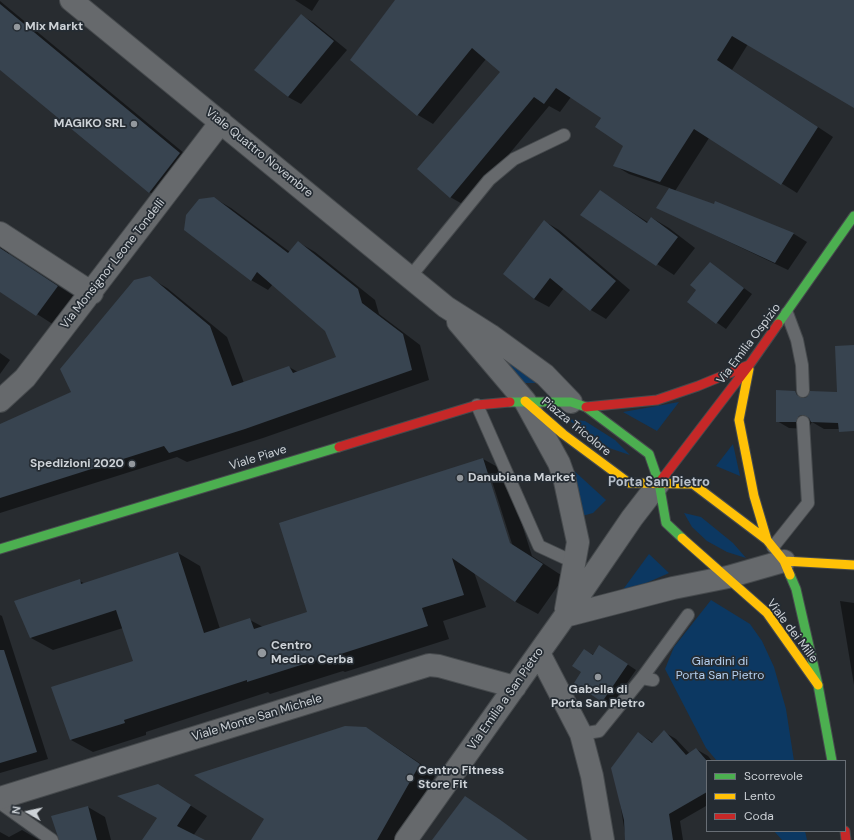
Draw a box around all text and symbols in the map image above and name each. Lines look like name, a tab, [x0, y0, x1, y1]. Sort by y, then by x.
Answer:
place label: Mix Markt	[25, 20, 83, 34]
marker: Mix Markt	[12, 22, 22, 32]
street label: Viale Quattro Novembre	[202, 105, 316, 201]
place label: MAGIKO SRL	[54, 117, 126, 131]
marker: MAGIKO SRL	[129, 119, 139, 129]
street label: Via Monsignor Leone Tondelli	[58, 196, 168, 332]
street label: Via Emilia Ospizio	[714, 301, 784, 387]
street label: Piazza Tricolore	[538, 395, 614, 459]
street label: Viale Piave	[228, 442, 288, 474]
place label: Spedizioni 2020	[30, 457, 124, 471]
marker: Spedizioni 2020	[127, 459, 137, 469]
place label: Danubiana Market	[468, 471, 575, 485]
marker: Danubiana Market	[455, 473, 465, 483]
district label: Porta San Pietro	[608, 475, 710, 491]
street label: Viale dei Mille	[763, 596, 821, 666]
place label: Centro Medico Cerba	[271, 639, 353, 667]
street label: Via Emilia a San Pietro	[465, 645, 547, 753]
marker: Centro Medico Cerba	[256, 647, 268, 659]
park label: Giardini di Porta San Pietro	[676, 655, 764, 683]
marker: Gabella di Porta San Pietro	[593, 672, 603, 682]
place label: Gabella di Porta San Pietro	[551, 683, 645, 711]
street label: Viale Monte San Michele	[190, 691, 324, 745]
legend	[706, 760, 846, 832]
place label: Centro Fitness Store Fit	[418, 764, 504, 792]
text: Scorrevole	[744, 768, 803, 784]
marker: Centro Fitness Store Fit	[405, 773, 415, 783]
text: Lento	[744, 788, 775, 804]
north arrow	[8, 792, 48, 832]
text: N	[9, 805, 24, 815]
text: Coda	[744, 808, 774, 824]

